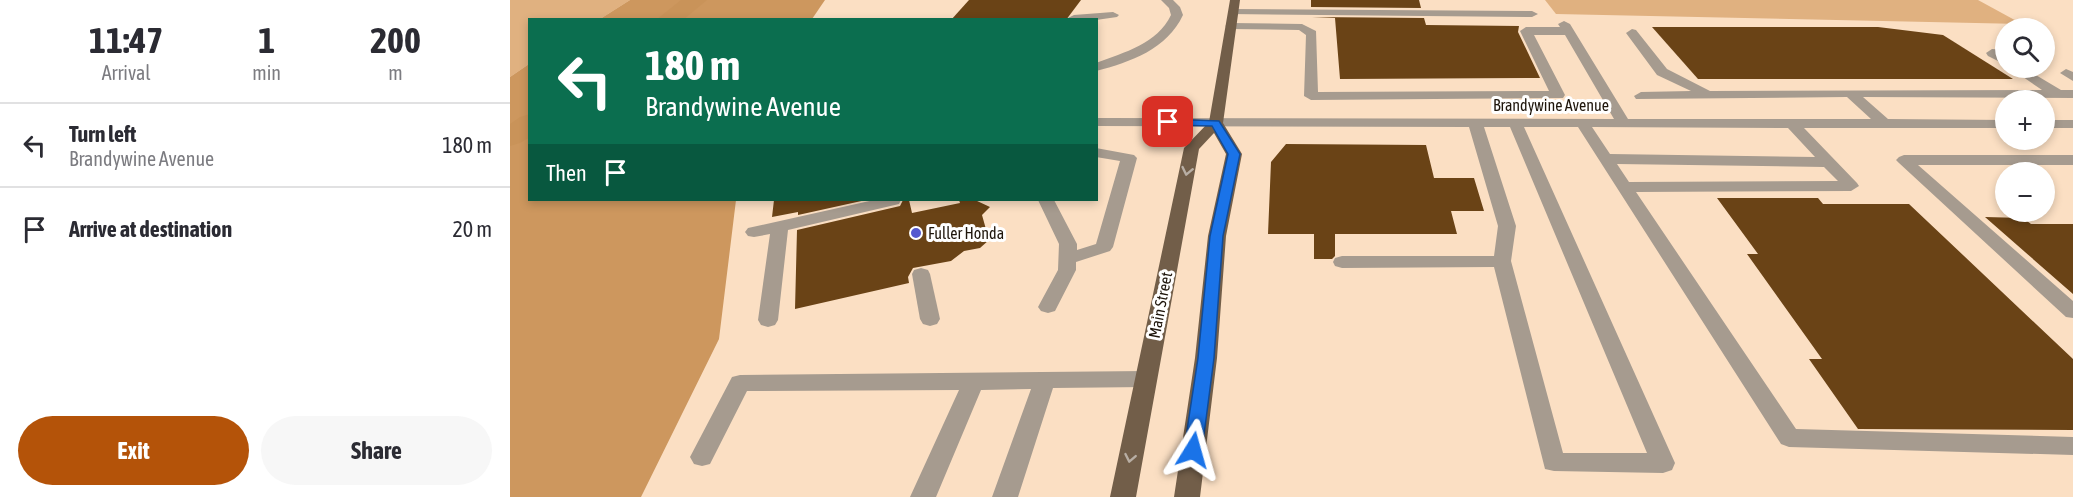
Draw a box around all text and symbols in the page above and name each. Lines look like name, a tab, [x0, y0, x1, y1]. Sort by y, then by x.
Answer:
map controls	[1995, 18, 2055, 222]
button: search	[1995, 18, 2055, 78]
text: 11:47	[89, 19, 163, 61]
text: 1	[258, 19, 275, 61]
text: 200	[370, 19, 421, 61]
text: 180 m	[645, 41, 740, 89]
icon: left	[546, 42, 624, 120]
text: Arrival	[102, 61, 151, 84]
text: min	[252, 61, 281, 84]
text: m	[388, 61, 403, 84]
button: +	[1995, 90, 2055, 150]
text: Brandywine Avenue	[645, 91, 841, 122]
pin	[1142, 96, 1193, 147]
street label: Brandywine Avenue	[1493, 96, 1609, 115]
icon: arrive	[1151, 105, 1184, 138]
text: Turn left	[69, 121, 136, 147]
icon: left	[18, 129, 51, 162]
text: 180 m	[442, 132, 492, 158]
text: Brandywine Avenue	[69, 147, 214, 170]
icon: arrive	[599, 156, 632, 189]
text: Then	[546, 160, 587, 186]
button: −	[1995, 162, 2055, 222]
one-way arrow	[1181, 166, 1194, 176]
icon: arrive	[18, 213, 51, 246]
text: Arrive at destination	[69, 216, 232, 242]
text: 20 m	[452, 216, 492, 242]
place label: Fuller Honda	[928, 224, 1004, 242]
marker: Fuller Honda	[909, 226, 923, 240]
street label: Main Street	[1145, 270, 1175, 340]
button: Exit	[18, 416, 249, 485]
button: Share	[261, 416, 492, 485]
position arrow	[1161, 418, 1225, 482]
one-way arrow	[1124, 453, 1137, 463]

